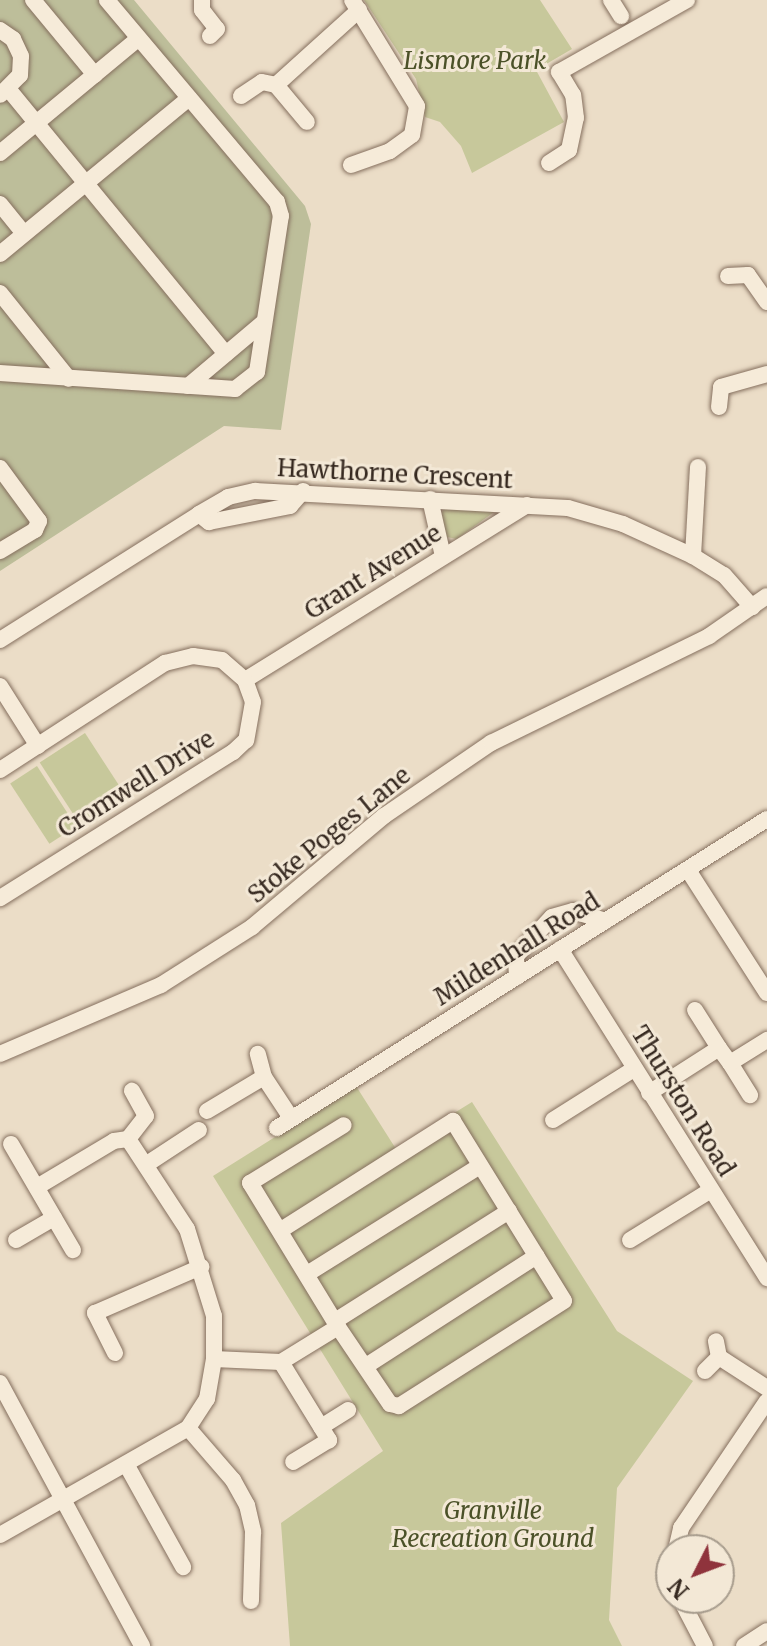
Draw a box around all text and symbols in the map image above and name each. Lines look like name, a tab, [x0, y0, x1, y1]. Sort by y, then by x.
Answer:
park label: Lismore Park	[404, 47, 546, 75]
street label: Hawthorne Crescent	[276, 453, 514, 495]
street label: Grant Avenue	[300, 519, 446, 625]
street label: Cromwell Drive	[53, 725, 219, 843]
street label: Stoke Poges Lane	[242, 761, 416, 909]
street label: Mildenhall Road	[429, 887, 605, 1011]
street label: Thurston Road	[625, 1020, 741, 1182]
park label: Granville Recreation Ground	[392, 1497, 594, 1553]
north arrow	[655, 1534, 735, 1614]
text: N	[662, 1573, 695, 1605]

